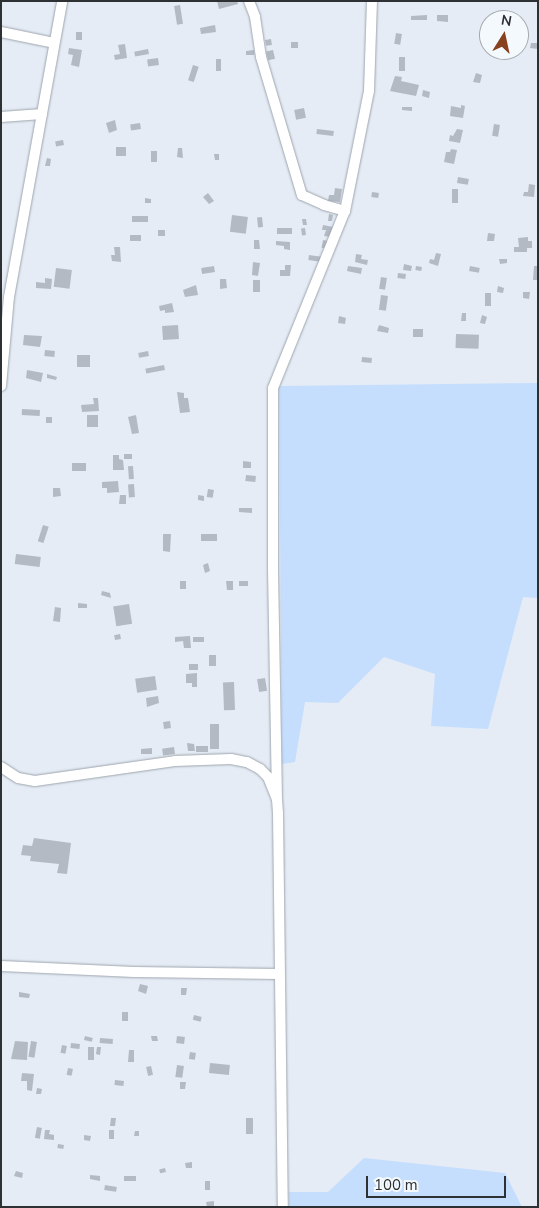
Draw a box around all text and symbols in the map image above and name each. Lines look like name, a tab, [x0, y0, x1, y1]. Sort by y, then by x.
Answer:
north arrow	[479, 10, 529, 60]
text: N	[500, 10, 513, 31]
scale bar	[369, 1166, 509, 1198]
text: 100 m	[374, 1175, 418, 1195]

